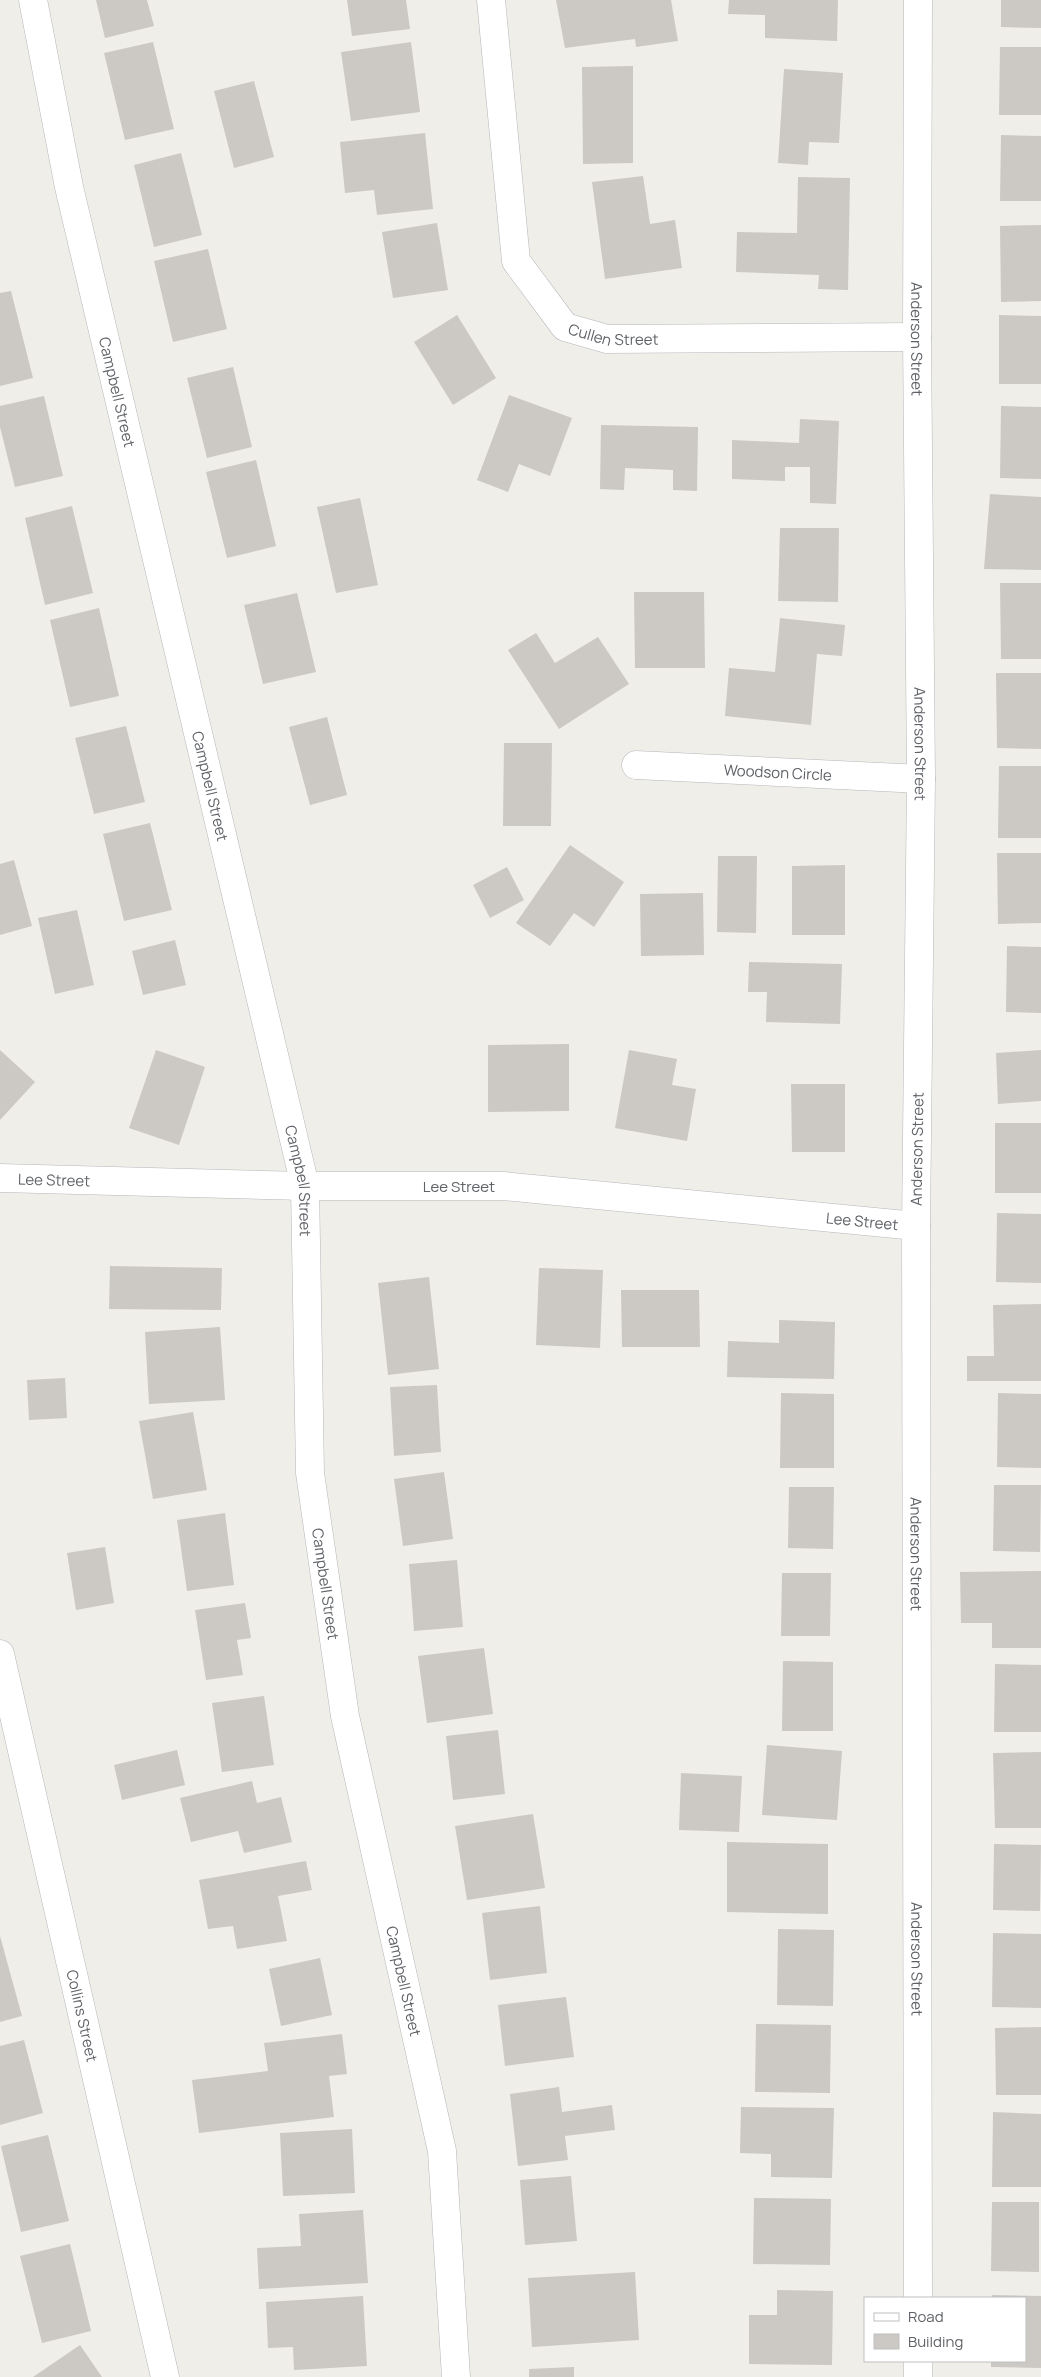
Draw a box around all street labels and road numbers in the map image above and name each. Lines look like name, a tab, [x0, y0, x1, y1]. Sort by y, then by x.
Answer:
street label: Anderson Street	[906, 282, 928, 396]
street label: Cullen Street	[566, 318, 659, 350]
street label: Campbell Street	[94, 335, 141, 449]
street label: Anderson Street	[910, 687, 932, 801]
street label: Campbell Street	[187, 729, 234, 843]
street label: Woodson Circle	[723, 759, 833, 785]
street label: Anderson Street	[906, 1092, 928, 1206]
street label: Campbell Street	[280, 1123, 316, 1237]
street label: Lee Street	[18, 1168, 90, 1191]
street label: Lee Street	[423, 1176, 495, 1197]
street label: Lee Street	[825, 1207, 899, 1235]
street label: Anderson Street	[906, 1497, 927, 1611]
street label: Campbell Street	[308, 1527, 344, 1641]
street label: Anderson Street	[907, 1902, 928, 2016]
street label: Campbell Street	[382, 1924, 427, 2038]
street label: Collins Street	[62, 1968, 103, 2064]

